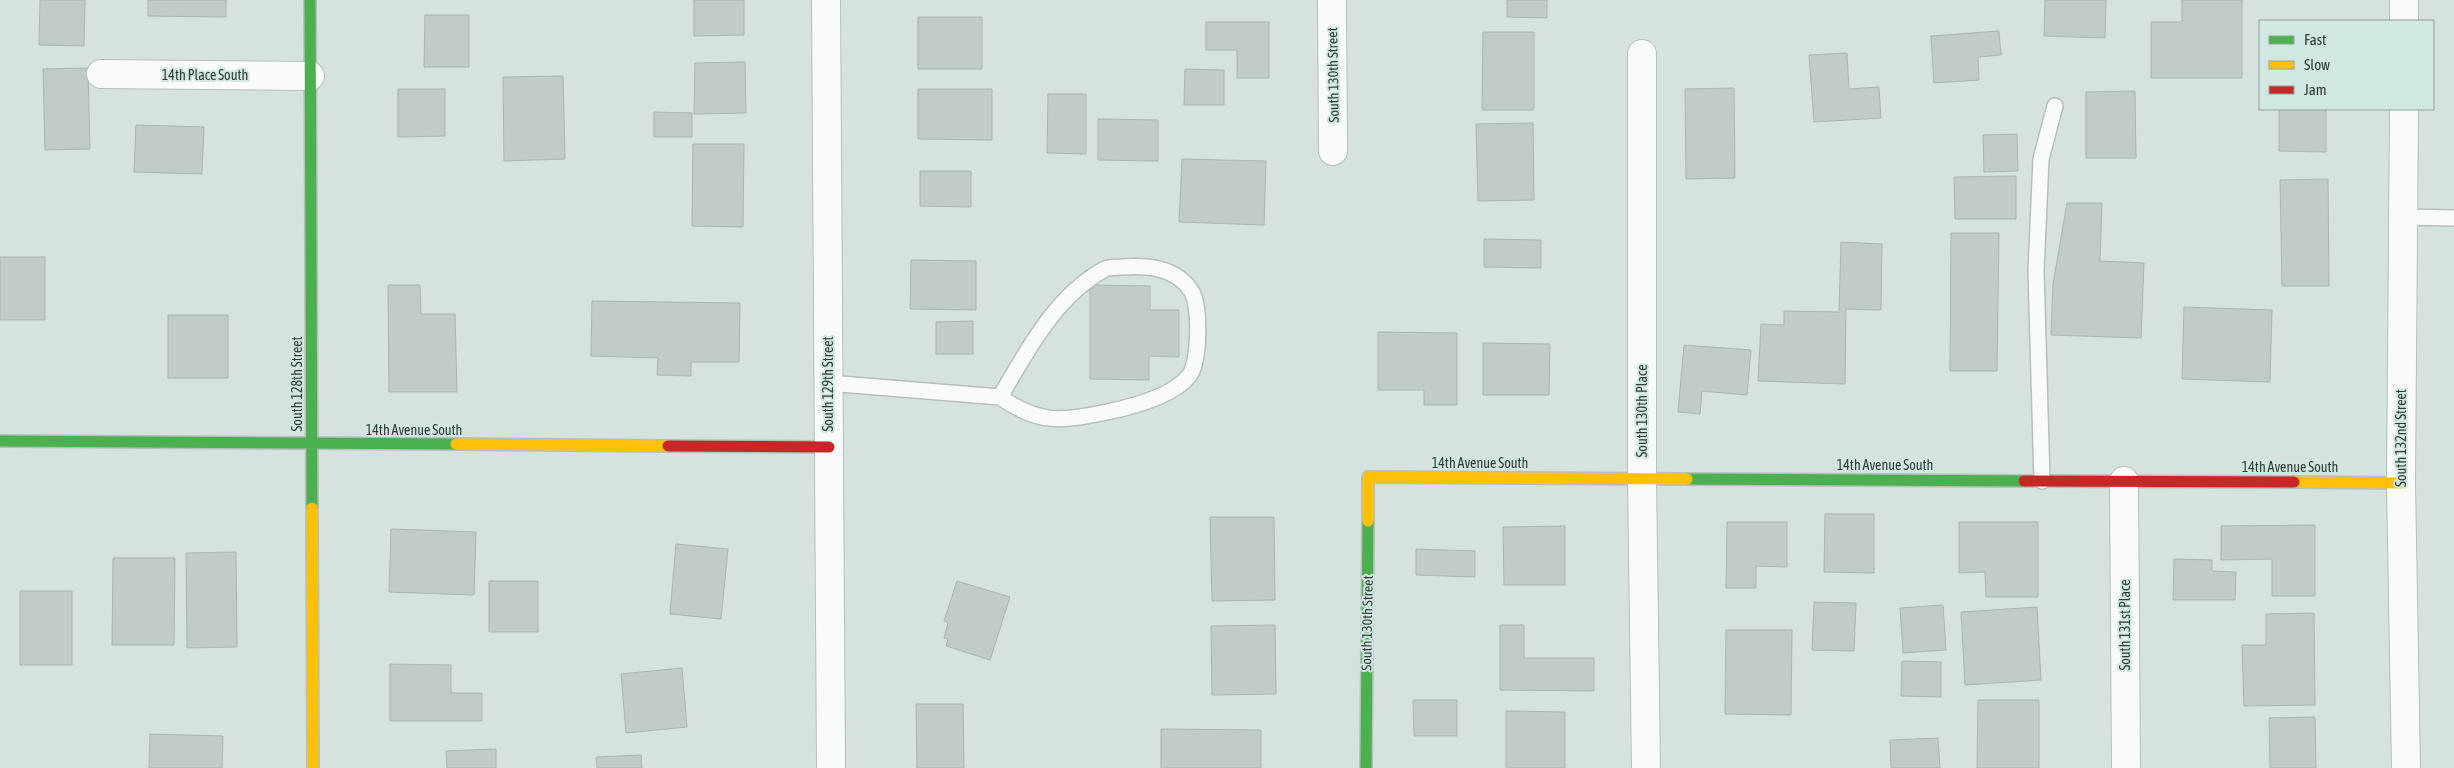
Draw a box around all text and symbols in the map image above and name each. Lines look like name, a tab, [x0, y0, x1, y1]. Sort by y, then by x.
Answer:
legend	[2259, 20, 2434, 110]
street label: South 130th Street	[1324, 27, 1342, 123]
text: Fast	[2304, 31, 2326, 48]
text: Slow	[2304, 56, 2330, 73]
street label: 14th Place South	[162, 67, 248, 83]
text: Jam	[2304, 81, 2327, 98]
street label: South 128th Street	[289, 336, 305, 432]
street label: South 129th Street	[820, 336, 836, 432]
street label: South 130th Place	[1634, 364, 1650, 458]
street label: South 132nd Street	[2393, 389, 2409, 487]
street label: 14th Avenue South	[366, 422, 462, 438]
street label: 14th Avenue South	[1432, 455, 1528, 471]
street label: 14th Avenue South	[1837, 457, 1933, 473]
street label: 14th Avenue South	[2242, 459, 2338, 475]
street label: South 130th Street	[1358, 575, 1376, 671]
street label: South 131st Place	[2117, 579, 2133, 671]

